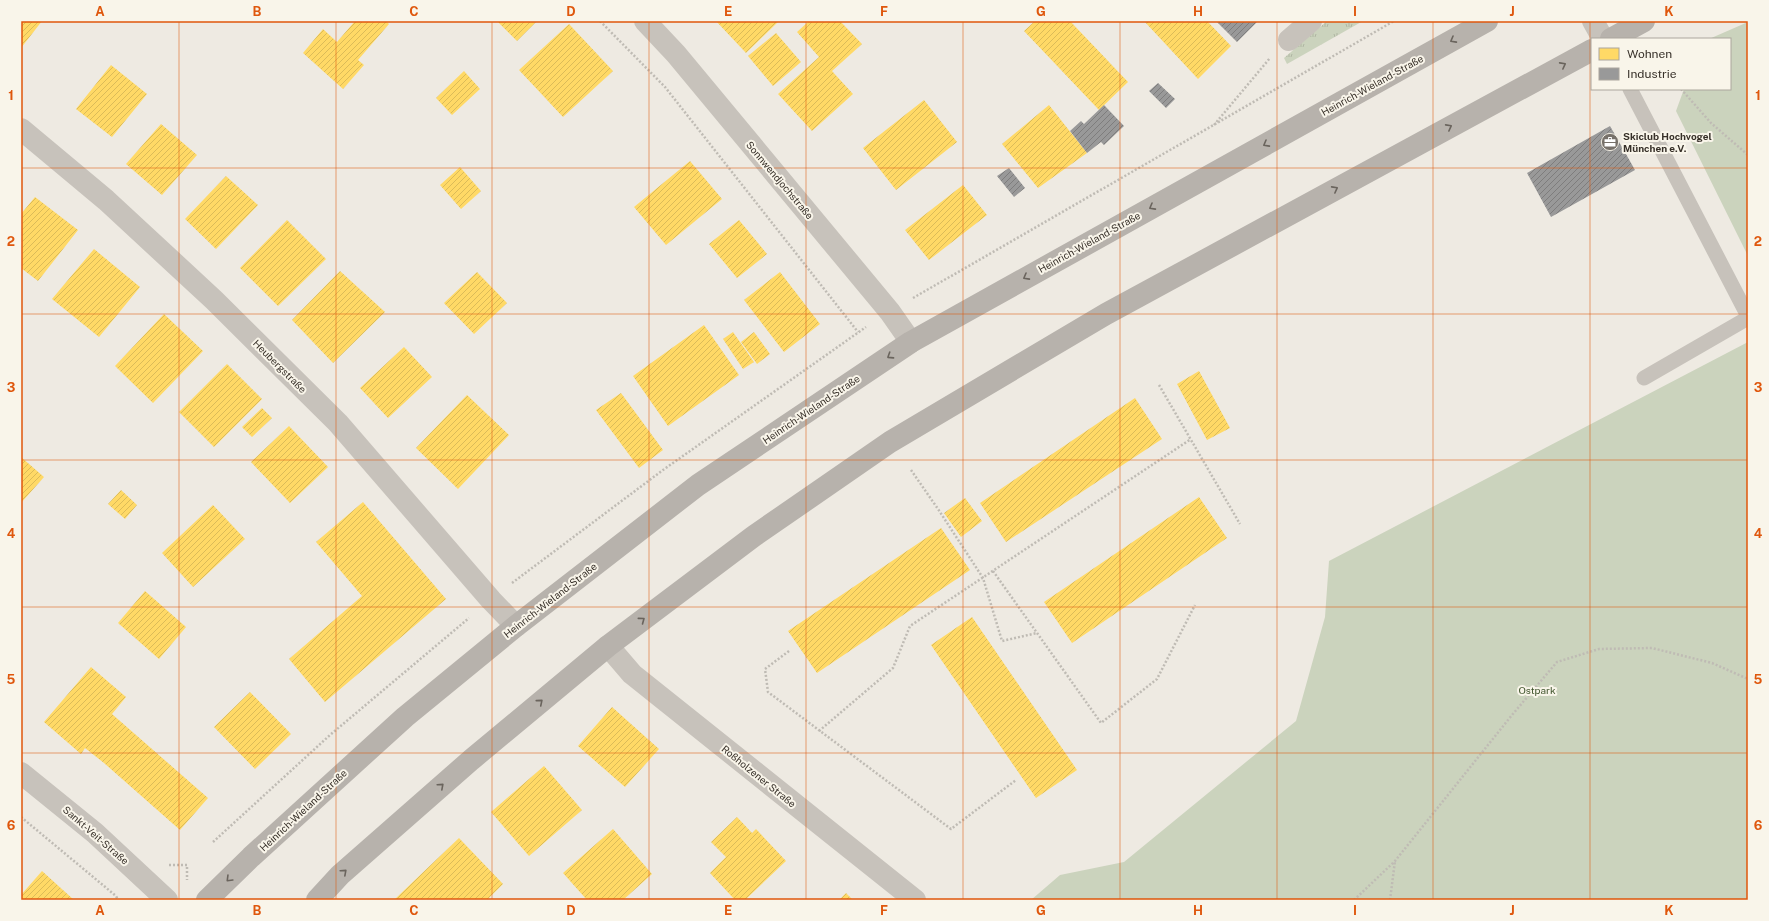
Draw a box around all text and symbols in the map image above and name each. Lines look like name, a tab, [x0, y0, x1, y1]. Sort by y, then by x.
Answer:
text: A	[95, 4, 105, 19]
text: B	[253, 4, 262, 19]
text: C	[409, 4, 419, 19]
text: D	[566, 4, 576, 19]
text: E	[724, 4, 732, 19]
text: F	[880, 4, 888, 19]
text: G	[1036, 4, 1046, 19]
text: H	[1193, 4, 1203, 19]
text: I	[1353, 4, 1357, 19]
text: J	[1509, 4, 1515, 19]
text: K	[1664, 4, 1674, 19]
one-way arrow	[1450, 35, 1457, 43]
legend	[1591, 38, 1731, 90]
text: Wohnen	[1627, 47, 1672, 61]
street label: Heinrich-Wieland-Straße	[1319, 52, 1425, 118]
one-way arrow	[1559, 62, 1567, 70]
text: Industrie	[1627, 67, 1677, 81]
text: 1	[8, 88, 14, 103]
text: 1	[1755, 88, 1761, 103]
one-way arrow	[1445, 124, 1452, 131]
place label: Skiclub Hochvogel München e.V.	[1623, 130, 1712, 154]
office icon: Skiclub Hochvogel München e.V.	[1600, 132, 1620, 152]
street label: Sonnwendjochstraße	[744, 139, 816, 222]
one-way arrow	[1263, 139, 1270, 147]
one-way arrow	[1330, 186, 1338, 193]
one-way arrow	[1149, 202, 1156, 209]
street label: Heinrich-Wieland-Straße	[1036, 209, 1142, 275]
text: 2	[7, 234, 15, 249]
text: 2	[1754, 234, 1762, 249]
one-way arrow	[1023, 273, 1031, 280]
street label: Heubergstraße	[251, 337, 309, 395]
one-way arrow	[887, 351, 894, 359]
street label: Heinrich-Wieland-Straße	[760, 372, 862, 446]
text: 3	[7, 380, 16, 395]
text: 3	[1754, 380, 1763, 395]
text: 4	[7, 526, 16, 541]
text: 4	[1754, 526, 1763, 541]
street label: Heinrich-Wieland-Straße	[501, 560, 599, 640]
one-way arrow	[637, 618, 644, 625]
text: 5	[7, 672, 16, 687]
text: 5	[1754, 672, 1763, 687]
park label: Ostpark	[1518, 684, 1556, 696]
one-way arrow	[536, 699, 543, 706]
street label: Roßholzener Straße	[719, 742, 799, 810]
street label: Heinrich-Wieland-Straße	[257, 766, 349, 854]
one-way arrow	[436, 783, 444, 790]
street label: Sankt-Veit-Straße	[61, 803, 131, 867]
text: 6	[7, 818, 16, 833]
text: 6	[1754, 818, 1763, 833]
one-way arrow	[339, 869, 347, 877]
one-way arrow	[226, 874, 234, 881]
text: A	[95, 903, 105, 918]
text: B	[253, 903, 262, 918]
text: C	[409, 903, 419, 918]
text: D	[566, 903, 576, 918]
text: E	[724, 903, 732, 918]
text: F	[880, 903, 888, 918]
text: G	[1036, 903, 1046, 918]
text: H	[1193, 903, 1203, 918]
text: I	[1353, 903, 1357, 918]
text: J	[1509, 903, 1515, 918]
text: K	[1664, 903, 1674, 918]

